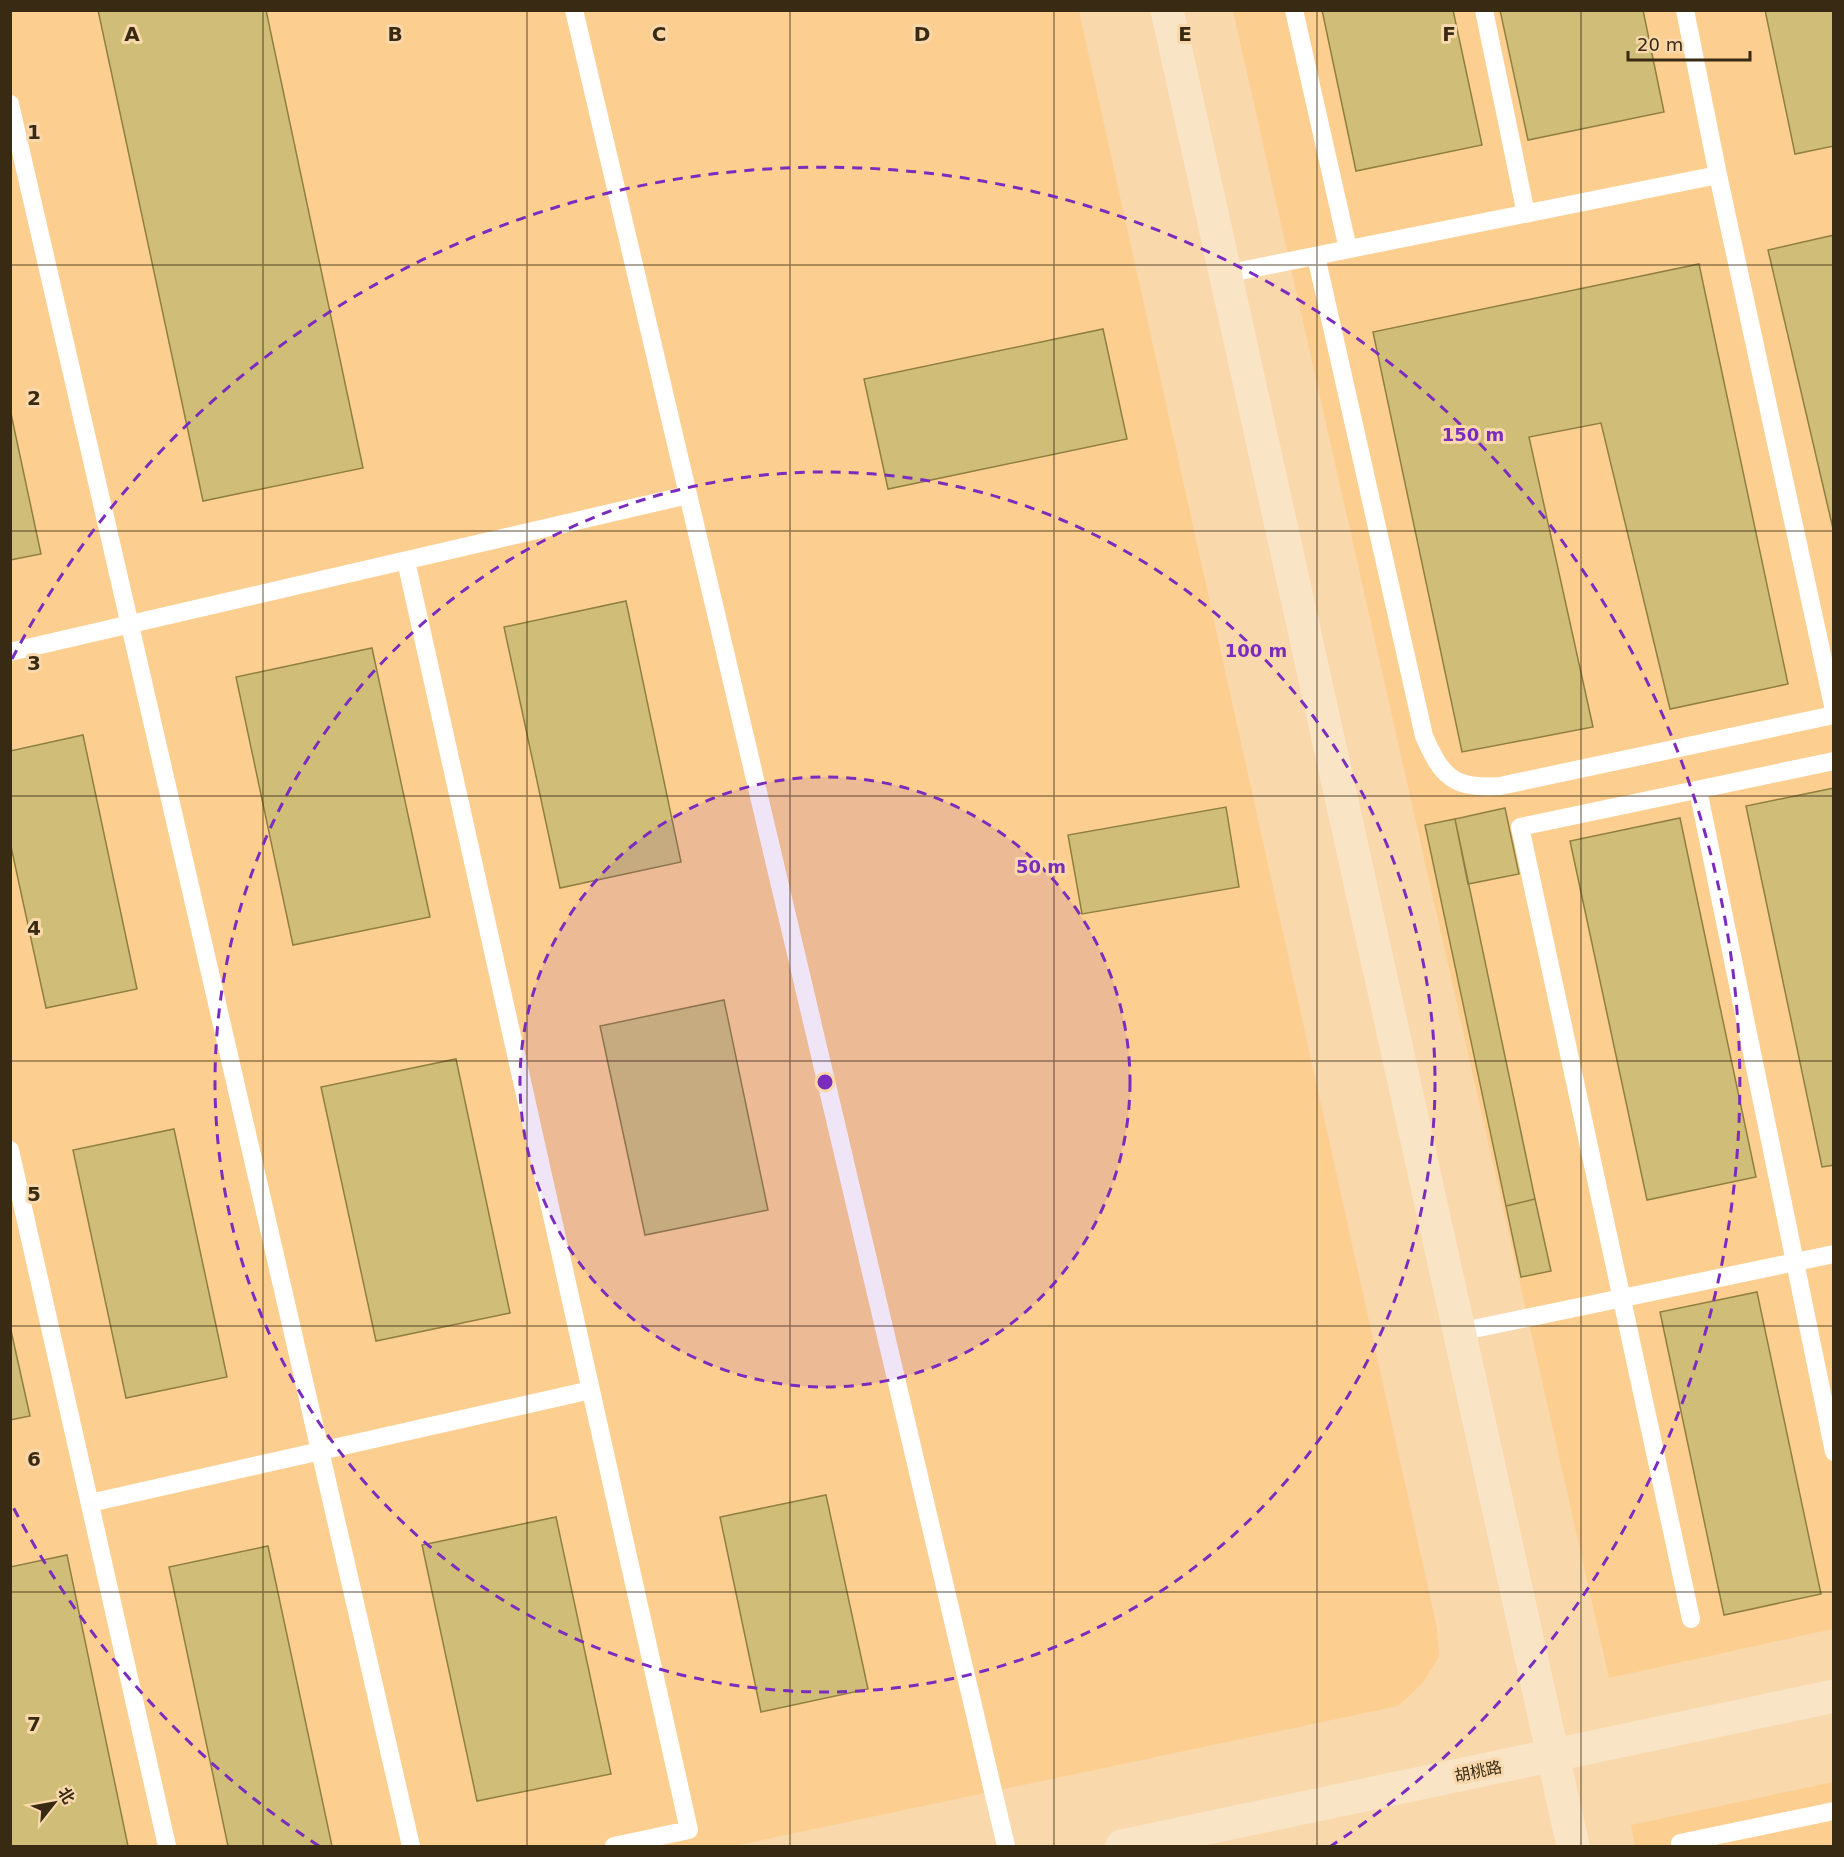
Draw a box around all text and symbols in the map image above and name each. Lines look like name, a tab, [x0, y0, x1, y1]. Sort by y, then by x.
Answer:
text: A	[124, 22, 140, 46]
text: B	[387, 22, 403, 46]
text: C	[652, 22, 666, 46]
text: D	[914, 22, 930, 46]
text: E	[1178, 22, 1192, 46]
text: F	[1442, 22, 1456, 46]
scale bar	[1628, 24, 1750, 62]
text: 20 m	[1637, 34, 1683, 55]
text: 1	[27, 120, 41, 144]
text: 2	[27, 386, 41, 410]
text: 150 m	[1442, 424, 1504, 445]
text: 100 m	[1225, 640, 1287, 661]
text: 3	[27, 651, 41, 675]
text: 50 m	[1016, 856, 1066, 877]
text: 4	[27, 916, 41, 940]
centre of rings	[815, 1072, 835, 1092]
text: 5	[27, 1182, 41, 1206]
text: 6	[27, 1447, 41, 1471]
text: 7	[27, 1712, 41, 1736]
street label: 胡桃路	[1453, 1757, 1504, 1786]
north arrow	[24, 1773, 84, 1833]
text: 北	[54, 1784, 79, 1807]

